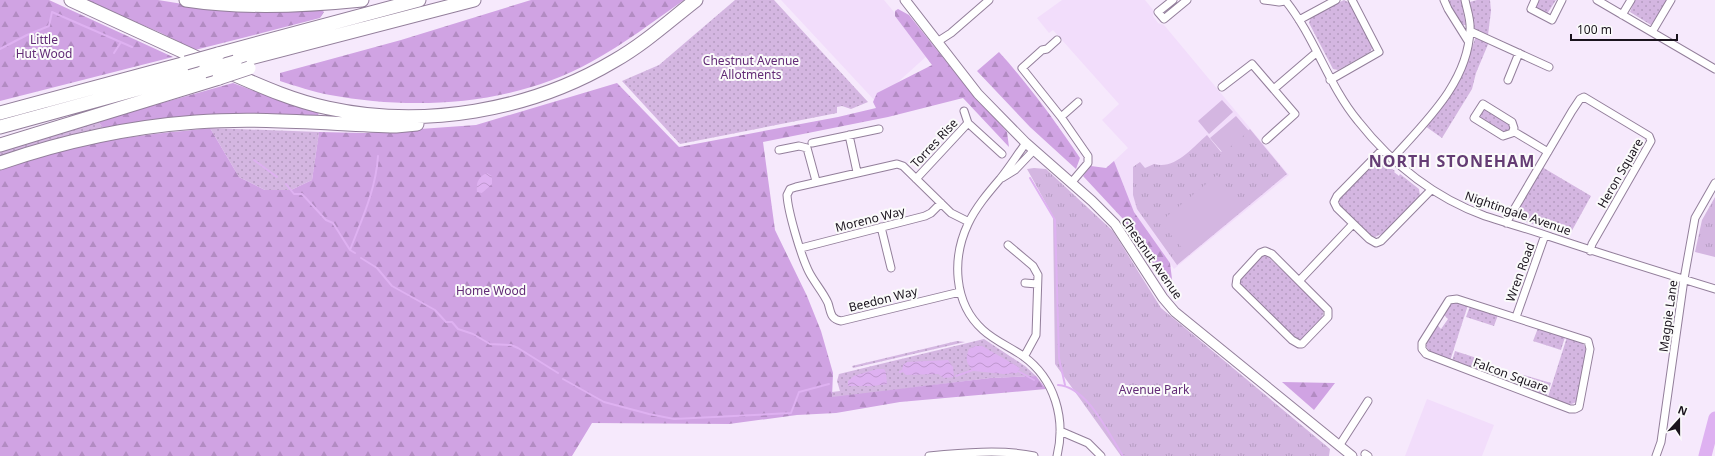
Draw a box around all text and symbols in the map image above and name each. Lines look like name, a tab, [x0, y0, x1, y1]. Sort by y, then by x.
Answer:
scale bar	[1571, 16, 1677, 42]
text: 100 m	[1577, 21, 1612, 38]
park label: Little Hut Wood	[16, 31, 72, 62]
park label: Chestnut Avenue Allotments	[703, 52, 799, 83]
street label: Torres Rise	[907, 115, 961, 171]
street label: Heron Square	[1593, 135, 1647, 211]
district label: NORTH STONEHAM	[1369, 150, 1535, 172]
street label: Nightingale Avenue	[1463, 187, 1573, 239]
street label: Moreno Way	[833, 202, 907, 236]
street label: Chestnut Avenue	[1117, 214, 1187, 302]
street label: Wren Road	[1501, 240, 1539, 304]
street label: Magpie Lane	[1655, 279, 1681, 353]
park label: Home Wood	[456, 282, 526, 299]
street label: Beedon Way	[847, 282, 920, 316]
street label: Falcon Square	[1471, 353, 1551, 397]
park label: Avenue Park	[1119, 381, 1190, 398]
north arrow	[1659, 400, 1699, 440]
text: N	[1676, 402, 1690, 419]

